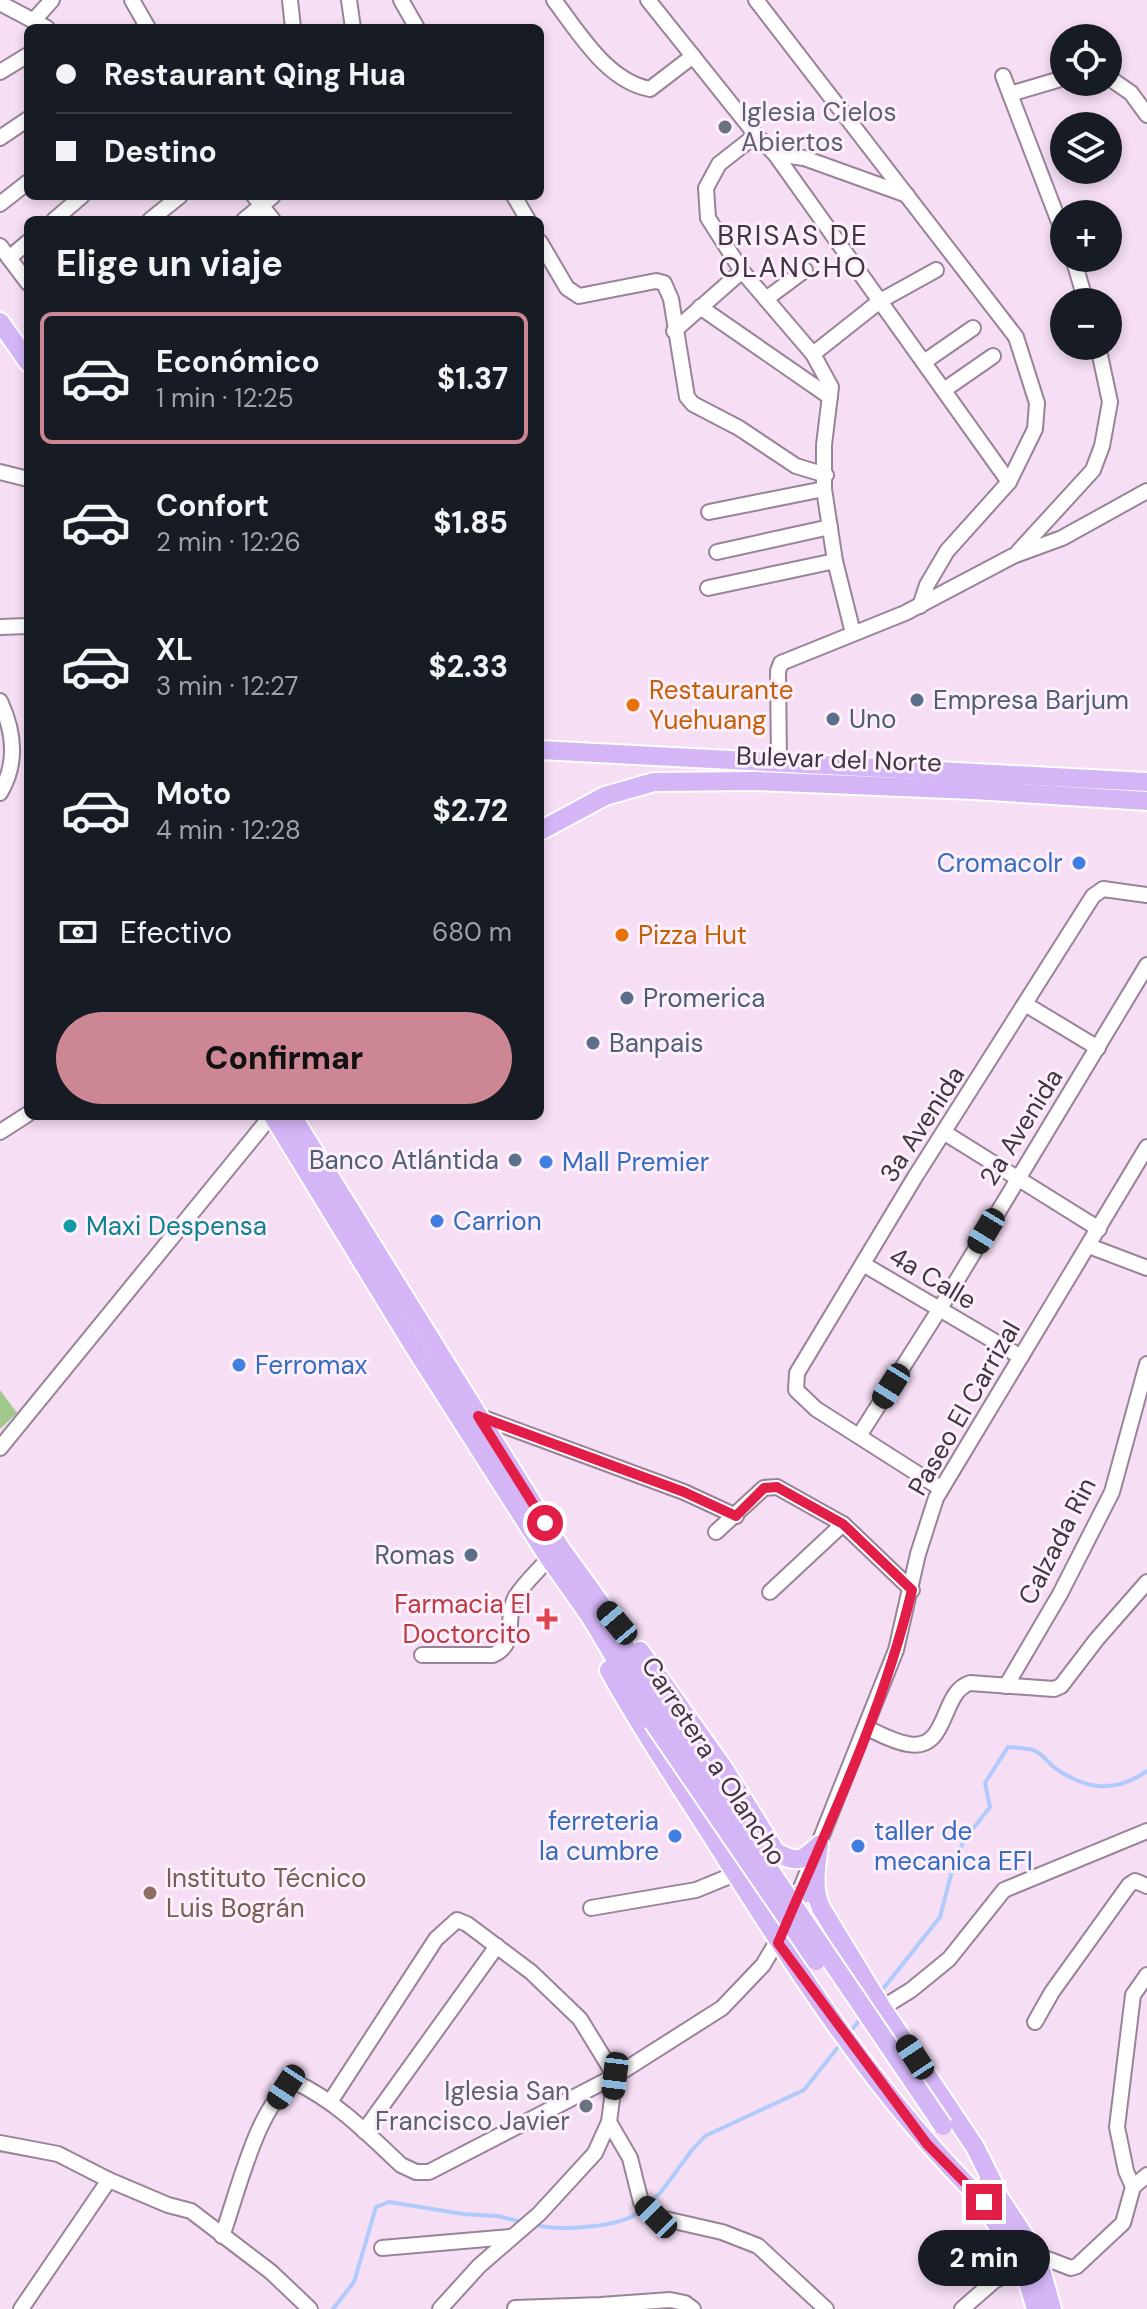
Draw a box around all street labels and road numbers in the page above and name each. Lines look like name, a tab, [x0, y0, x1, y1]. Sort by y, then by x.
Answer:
street label: Bulevar del Norte	[736, 738, 942, 780]
street label: 3a Avenida	[872, 1059, 972, 1189]
street label: 2a Avenida	[972, 1062, 1070, 1192]
street label: 4a Calle	[883, 1239, 983, 1317]
street label: Paseo El Carrizal	[900, 1314, 1028, 1502]
street label: Calzada Rin	[1010, 1472, 1104, 1610]
street label: Carretera a Olancho	[634, 1650, 794, 1872]

